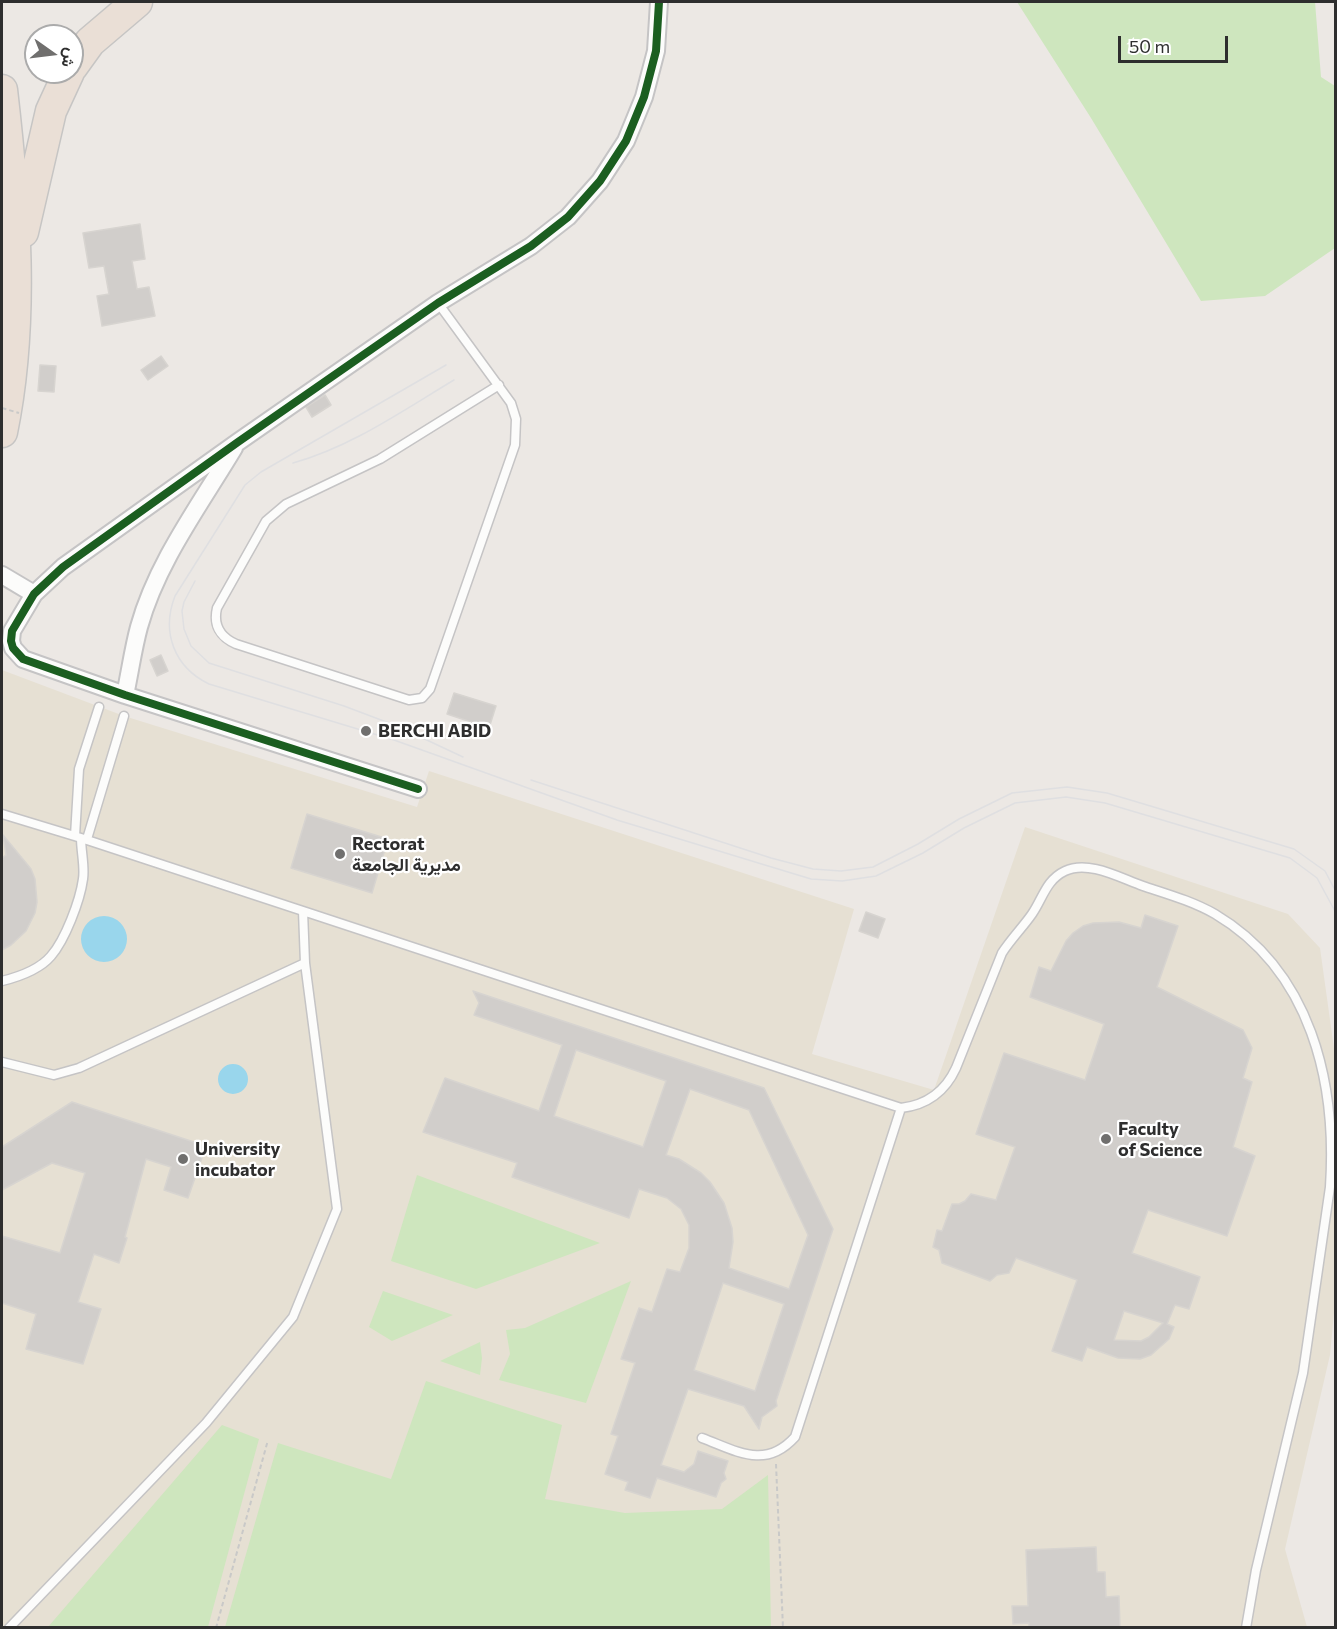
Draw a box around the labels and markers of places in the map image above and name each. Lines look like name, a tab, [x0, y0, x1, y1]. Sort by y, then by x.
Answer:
place label: BERCHI ABID	[378, 720, 491, 742]
marker: BERCHI ABID	[359, 724, 373, 738]
place label: Rectorat مديرية الجامعة	[352, 833, 461, 876]
marker: Rectorat مديرية الجامعة	[333, 847, 347, 861]
place label: Faculty of Science	[1118, 1118, 1202, 1160]
marker: Faculty of Science	[1099, 1132, 1113, 1146]
place label: University incubator	[195, 1138, 280, 1180]
marker: University incubator	[176, 1152, 190, 1166]

